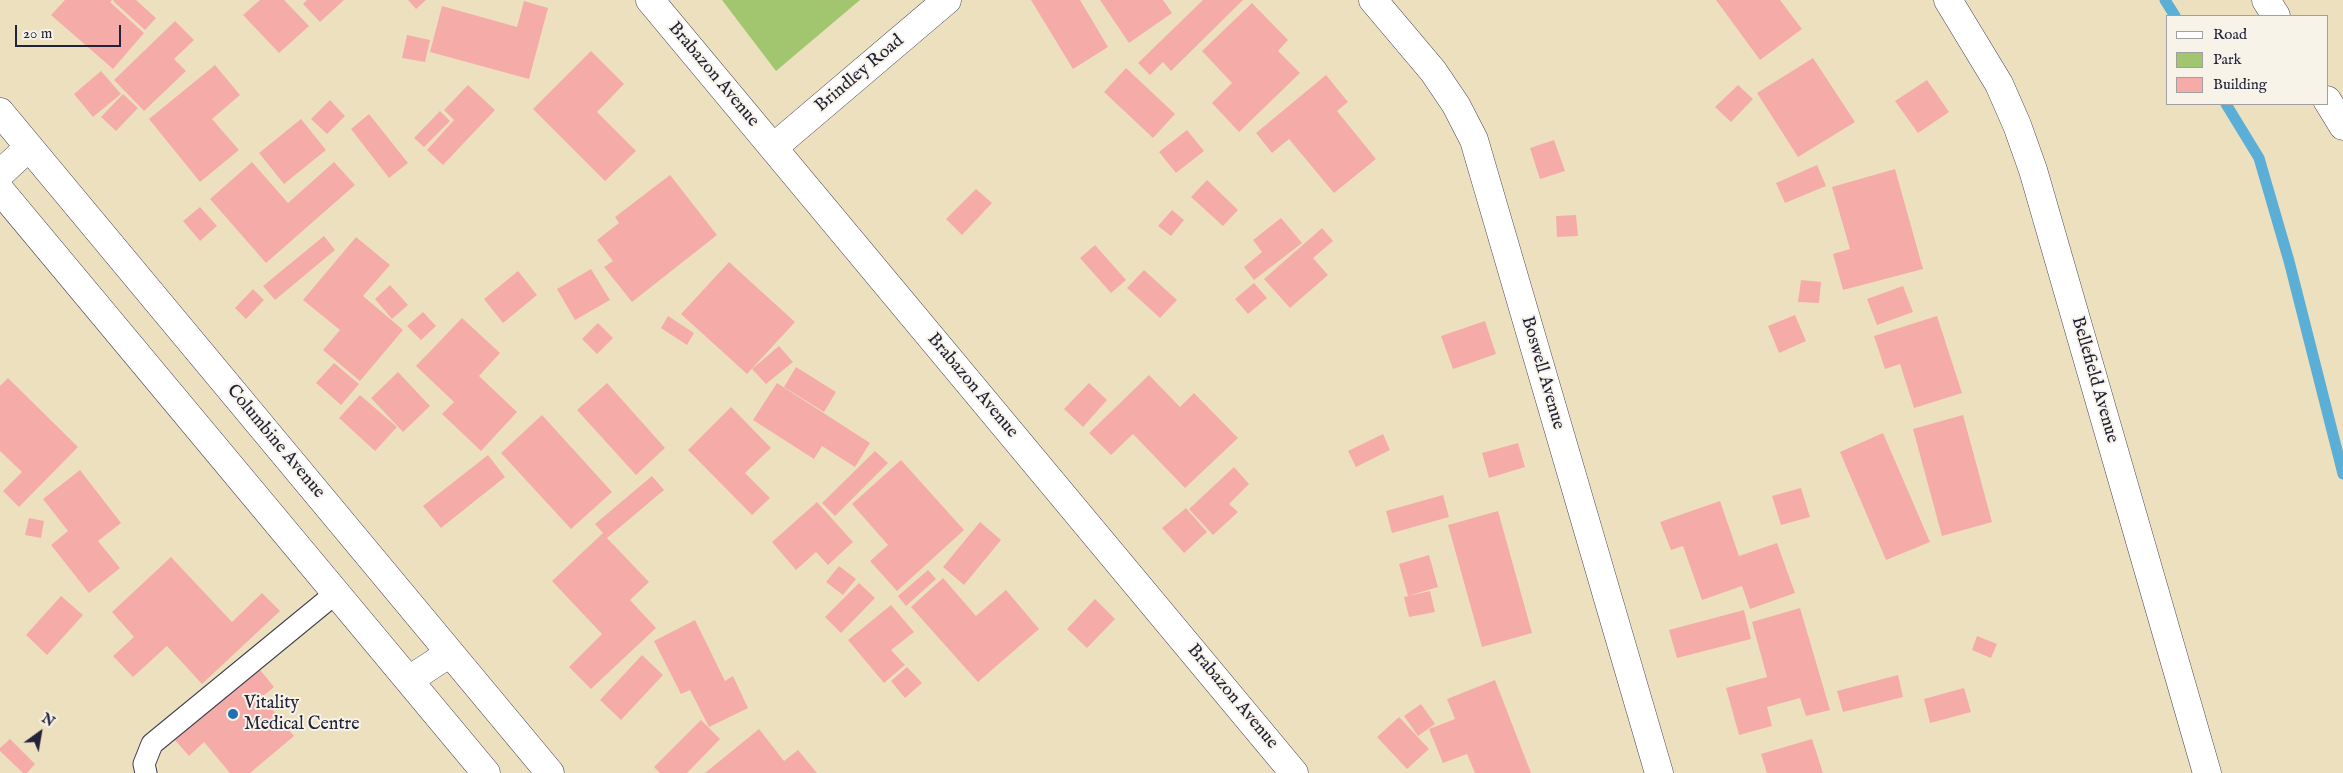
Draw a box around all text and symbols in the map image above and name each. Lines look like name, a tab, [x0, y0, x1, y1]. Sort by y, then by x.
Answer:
scale bar	[18, 15, 124, 47]
legend	[2166, 15, 2328, 105]
street label: Brabazon Avenue	[663, 18, 763, 132]
text: 20 m	[23, 24, 52, 43]
text: Road	[2213, 25, 2247, 44]
street label: Brindley Road	[811, 31, 909, 117]
text: Park	[2213, 50, 2242, 69]
text: Building	[2213, 75, 2267, 94]
street label: Boswell Avenue	[1516, 314, 1568, 432]
street label: Bellefield Avenue	[2066, 314, 2122, 446]
street label: Brabazon Avenue	[922, 329, 1022, 443]
street label: Columbine Avenue	[221, 381, 329, 503]
street label: Brabazon Avenue	[1182, 640, 1282, 754]
place label: Vitality Medical Centre	[244, 693, 359, 736]
marker: Vitality Medical Centre	[226, 707, 240, 721]
north arrow	[15, 708, 65, 758]
text: N	[38, 709, 58, 731]

